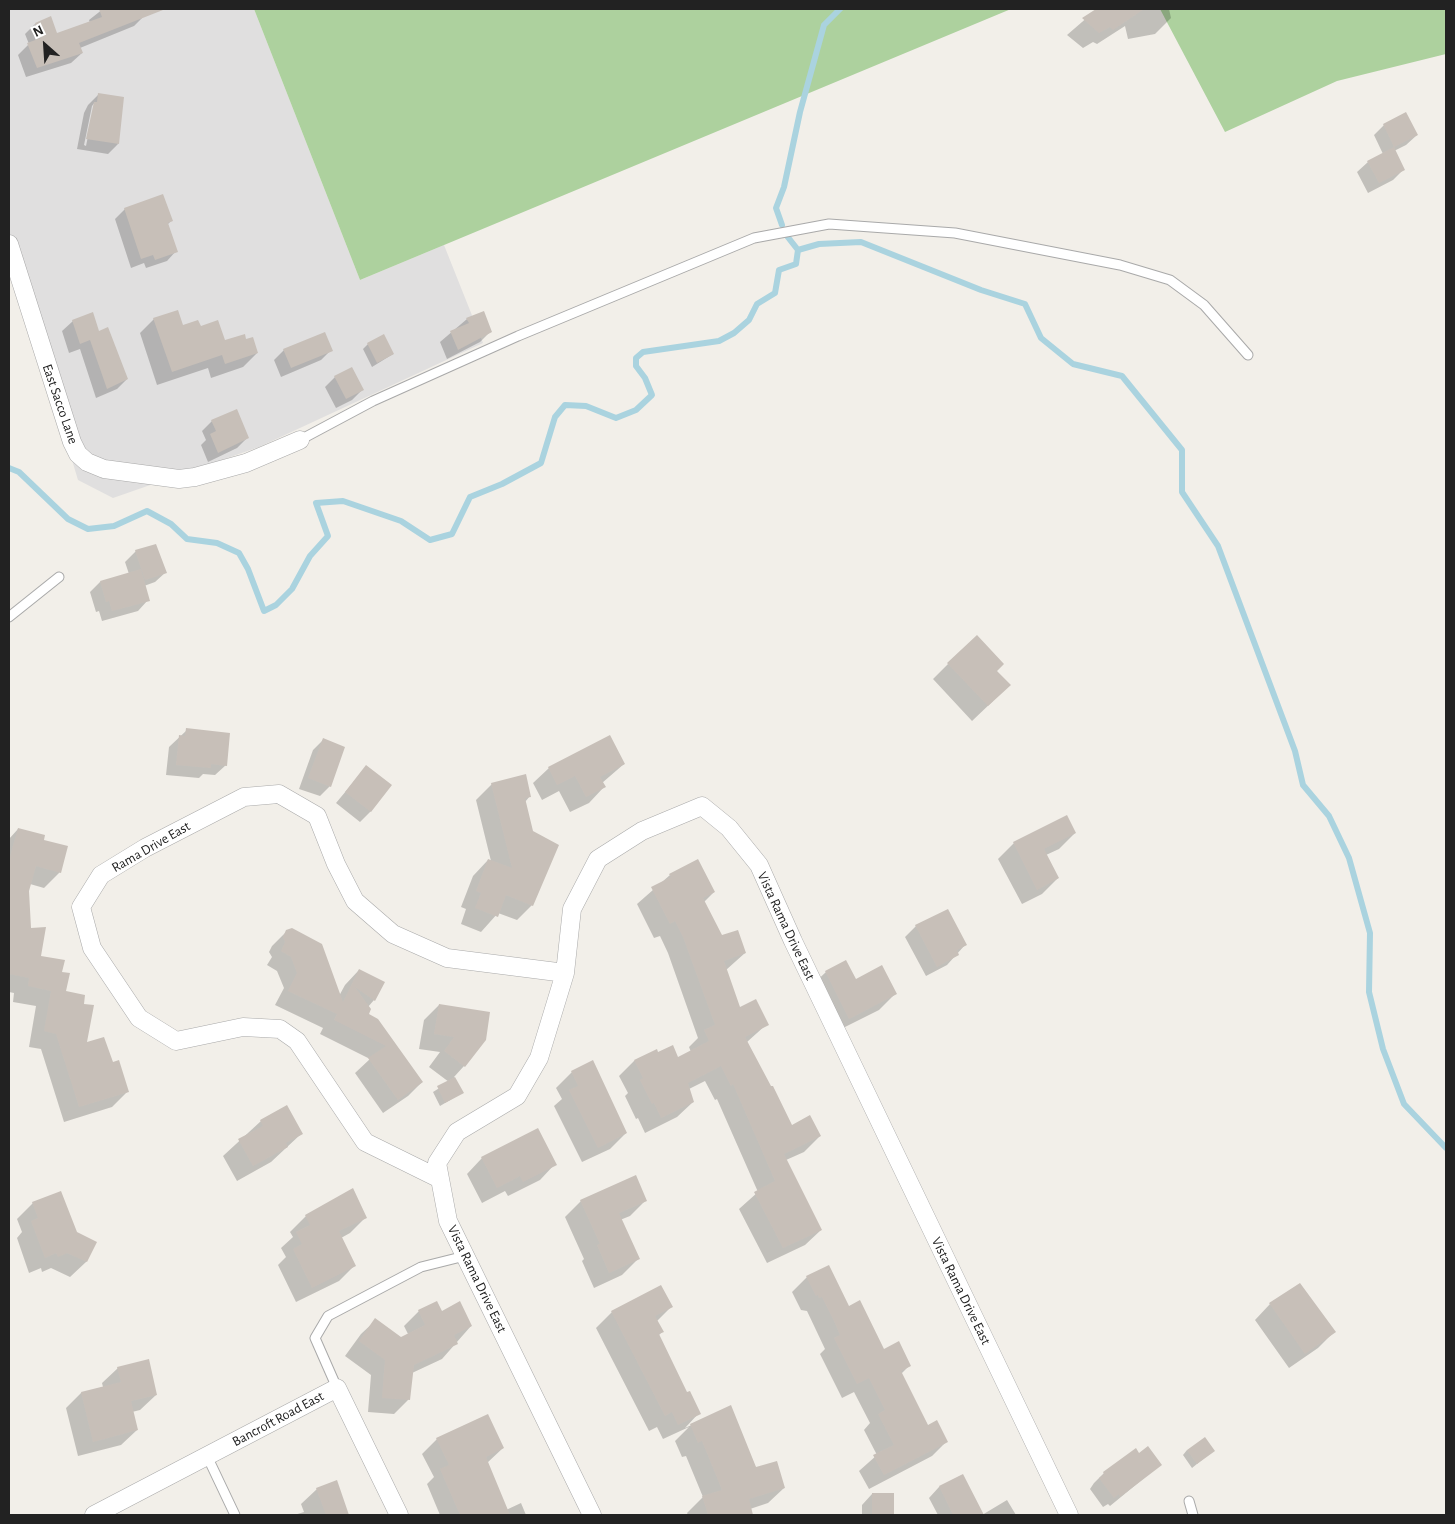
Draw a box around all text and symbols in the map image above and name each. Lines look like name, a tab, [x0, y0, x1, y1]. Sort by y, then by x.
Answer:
north arrow	[20, 20, 70, 70]
text: N	[31, 23, 46, 40]
street label: East Sacco Lane	[38, 362, 82, 446]
street label: Rama Drive East	[109, 818, 193, 876]
street label: Vista Rama Drive East	[754, 869, 818, 983]
street label: Vista Rama Drive East	[444, 1223, 510, 1335]
street label: Vista Rama Drive East	[928, 1235, 994, 1347]
street label: Bancroft Road East	[229, 1388, 327, 1450]

